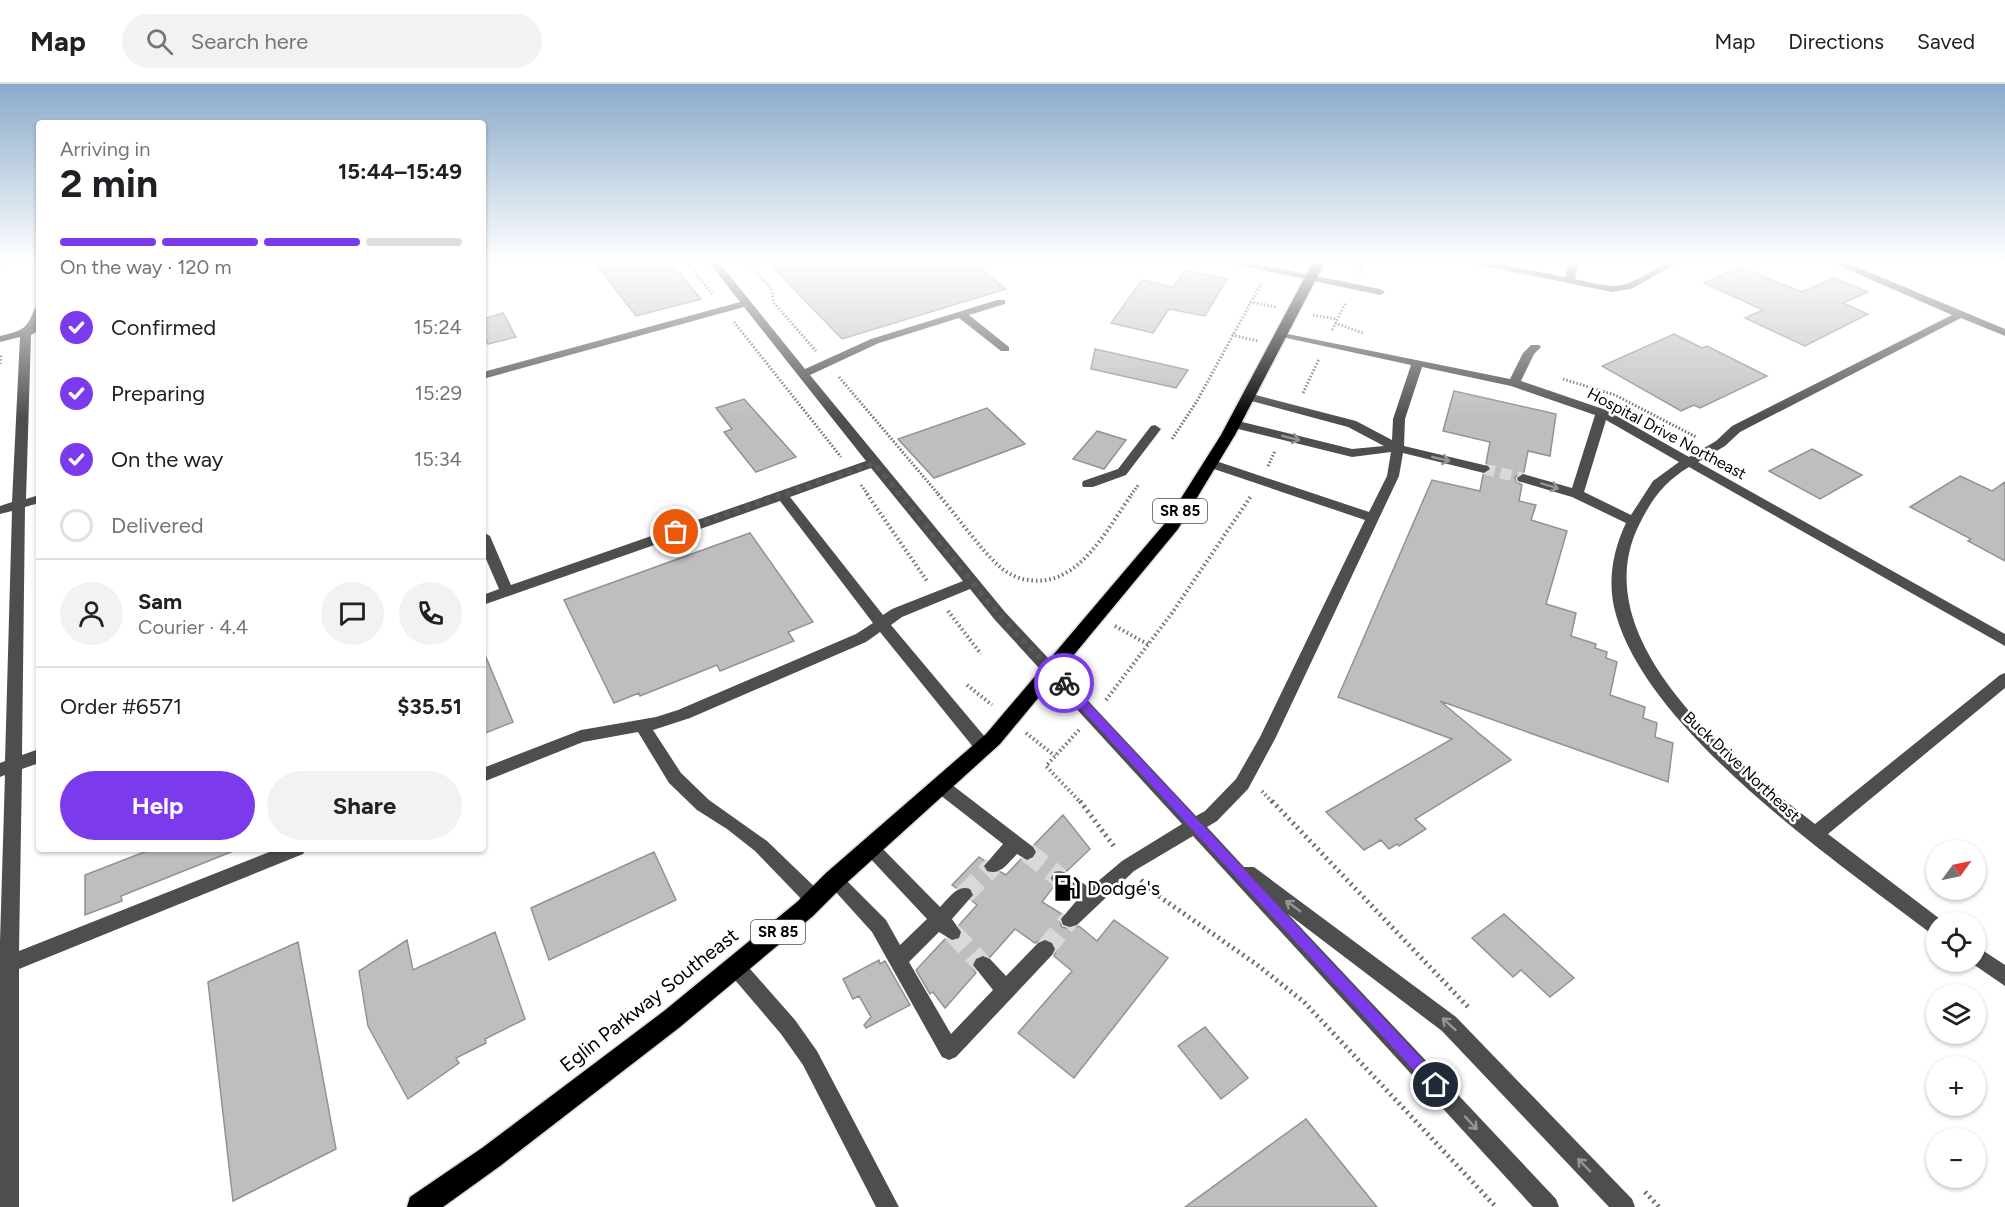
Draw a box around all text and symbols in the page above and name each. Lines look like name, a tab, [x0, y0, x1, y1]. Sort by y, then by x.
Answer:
search box	[122, 14, 542, 68]
text: Map	[30, 24, 86, 58]
icon: search	[143, 25, 176, 58]
text: Search here	[191, 28, 308, 55]
text: Map	[1714, 29, 1755, 54]
text: Directions	[1788, 29, 1884, 54]
text: Saved	[1917, 29, 1975, 54]
text: Arriving in	[60, 137, 150, 161]
text: 15:44–15:49	[338, 158, 462, 185]
text: 2 min	[60, 160, 158, 207]
text: On the way · 120 m	[60, 255, 231, 279]
icon: check	[60, 311, 93, 344]
text: Confirmed	[111, 314, 216, 341]
text: 15:24	[414, 315, 462, 339]
icon: check	[60, 377, 93, 410]
text: Preparing	[111, 380, 205, 407]
text: 15:29	[415, 381, 462, 405]
street label: Hospital Drive Northeast	[1584, 384, 1749, 483]
one-way arrow	[1281, 433, 1300, 445]
icon: check	[60, 443, 93, 476]
text: On the way	[111, 446, 223, 473]
text: 15:34	[414, 447, 462, 471]
one-way arrow	[1432, 453, 1451, 465]
one-way arrow	[1540, 481, 1559, 492]
road number: SR 85	[1153, 499, 1207, 523]
pin	[650, 506, 701, 557]
text: Delivered	[111, 512, 204, 539]
icon: bag	[659, 515, 692, 548]
button: person	[60, 582, 123, 645]
button: chat	[321, 582, 384, 645]
button: phone	[399, 582, 462, 645]
text: Sam	[138, 588, 182, 615]
text: Courier · 4.4	[138, 615, 248, 639]
courier	[1034, 653, 1094, 713]
icon: bike	[1048, 667, 1081, 700]
text: Order #6571	[60, 693, 182, 720]
text: $35.51	[397, 693, 462, 720]
street label: Buck Drive Northeast	[1679, 707, 1804, 825]
button: Help	[60, 771, 255, 840]
button: Share	[267, 771, 462, 840]
north arrow	[1926, 840, 1986, 900]
map controls	[1926, 840, 1986, 1188]
fuel station icon: Dodge's	[1052, 873, 1082, 903]
place label: Dodge's	[1087, 876, 1160, 900]
one-way arrow	[1286, 900, 1302, 913]
button: locate	[1926, 912, 1986, 972]
road number: SR 85	[751, 920, 805, 944]
street label: Eglin Parkway Southeast	[555, 923, 743, 1077]
button: layers	[1926, 984, 1986, 1044]
one-way arrow	[1441, 1017, 1456, 1031]
button: +	[1926, 1056, 1986, 1116]
pin	[1410, 1059, 1461, 1110]
icon: home	[1419, 1068, 1452, 1101]
one-way arrow	[1464, 1115, 1478, 1130]
button: −	[1926, 1128, 1986, 1188]
one-way arrow	[1577, 1157, 1591, 1172]

